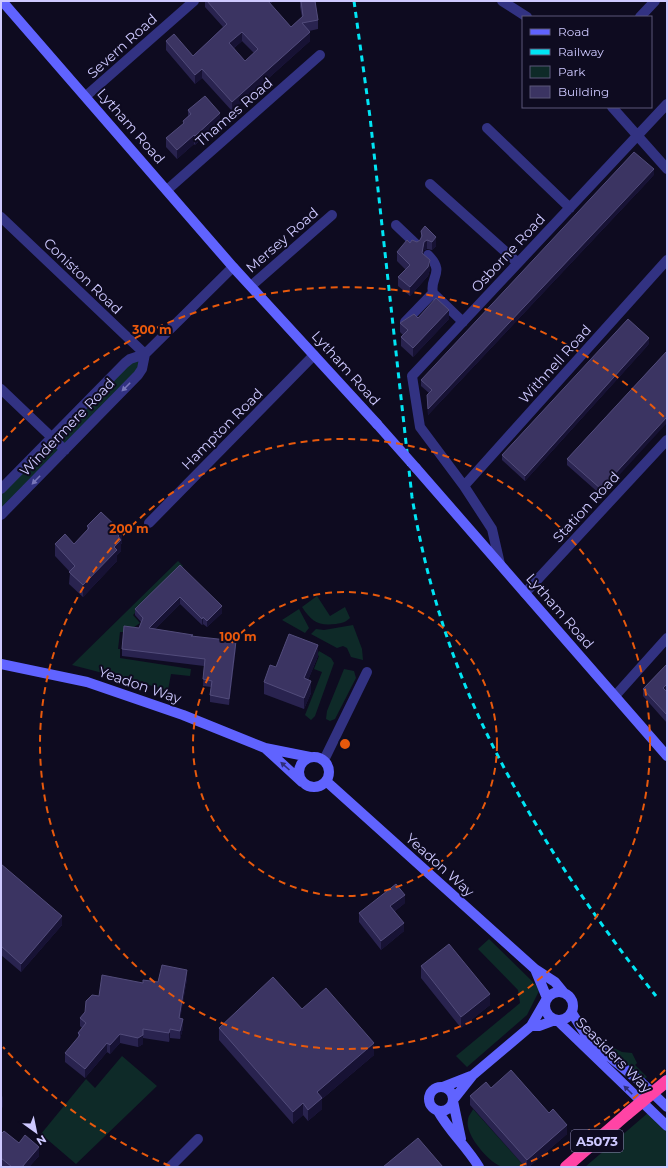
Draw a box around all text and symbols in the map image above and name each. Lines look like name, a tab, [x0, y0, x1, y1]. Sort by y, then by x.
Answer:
street label: Severn Road	[83, 10, 161, 82]
legend	[522, 16, 652, 108]
text: Road	[558, 24, 589, 39]
text: Railway	[558, 44, 604, 59]
text: Park	[558, 64, 586, 79]
street label: Thames Road	[192, 74, 276, 150]
street label: Lytham Road	[93, 84, 169, 168]
text: Building	[558, 84, 609, 99]
street label: Mersey Road	[242, 204, 322, 276]
street label: Osborne Road	[467, 210, 549, 296]
street label: Coniston Road	[40, 234, 126, 318]
street label: Withnell Road	[515, 321, 595, 407]
text: 300 m	[131, 322, 172, 337]
street label: Lytham Road	[308, 327, 384, 409]
street label: Windermere Road	[16, 374, 118, 480]
one-way arrow	[122, 382, 131, 392]
street label: Hampton Road	[177, 384, 267, 474]
street label: Station Road	[549, 468, 623, 546]
one-way arrow	[31, 475, 40, 485]
text: 200 m	[109, 521, 149, 536]
street label: Lytham Road	[522, 569, 598, 653]
text: 100 m	[220, 629, 256, 644]
street label: Yeadon Way	[96, 662, 184, 708]
centre of rings	[338, 737, 352, 751]
one-way arrow	[279, 762, 290, 771]
street label: Yeadon Way	[402, 829, 478, 901]
street label: Seasiders Way	[572, 1013, 656, 1097]
one-way arrow	[623, 1085, 633, 1095]
north arrow	[16, 1112, 56, 1152]
road number: A5073	[571, 1130, 623, 1152]
text: N	[34, 1132, 49, 1149]

